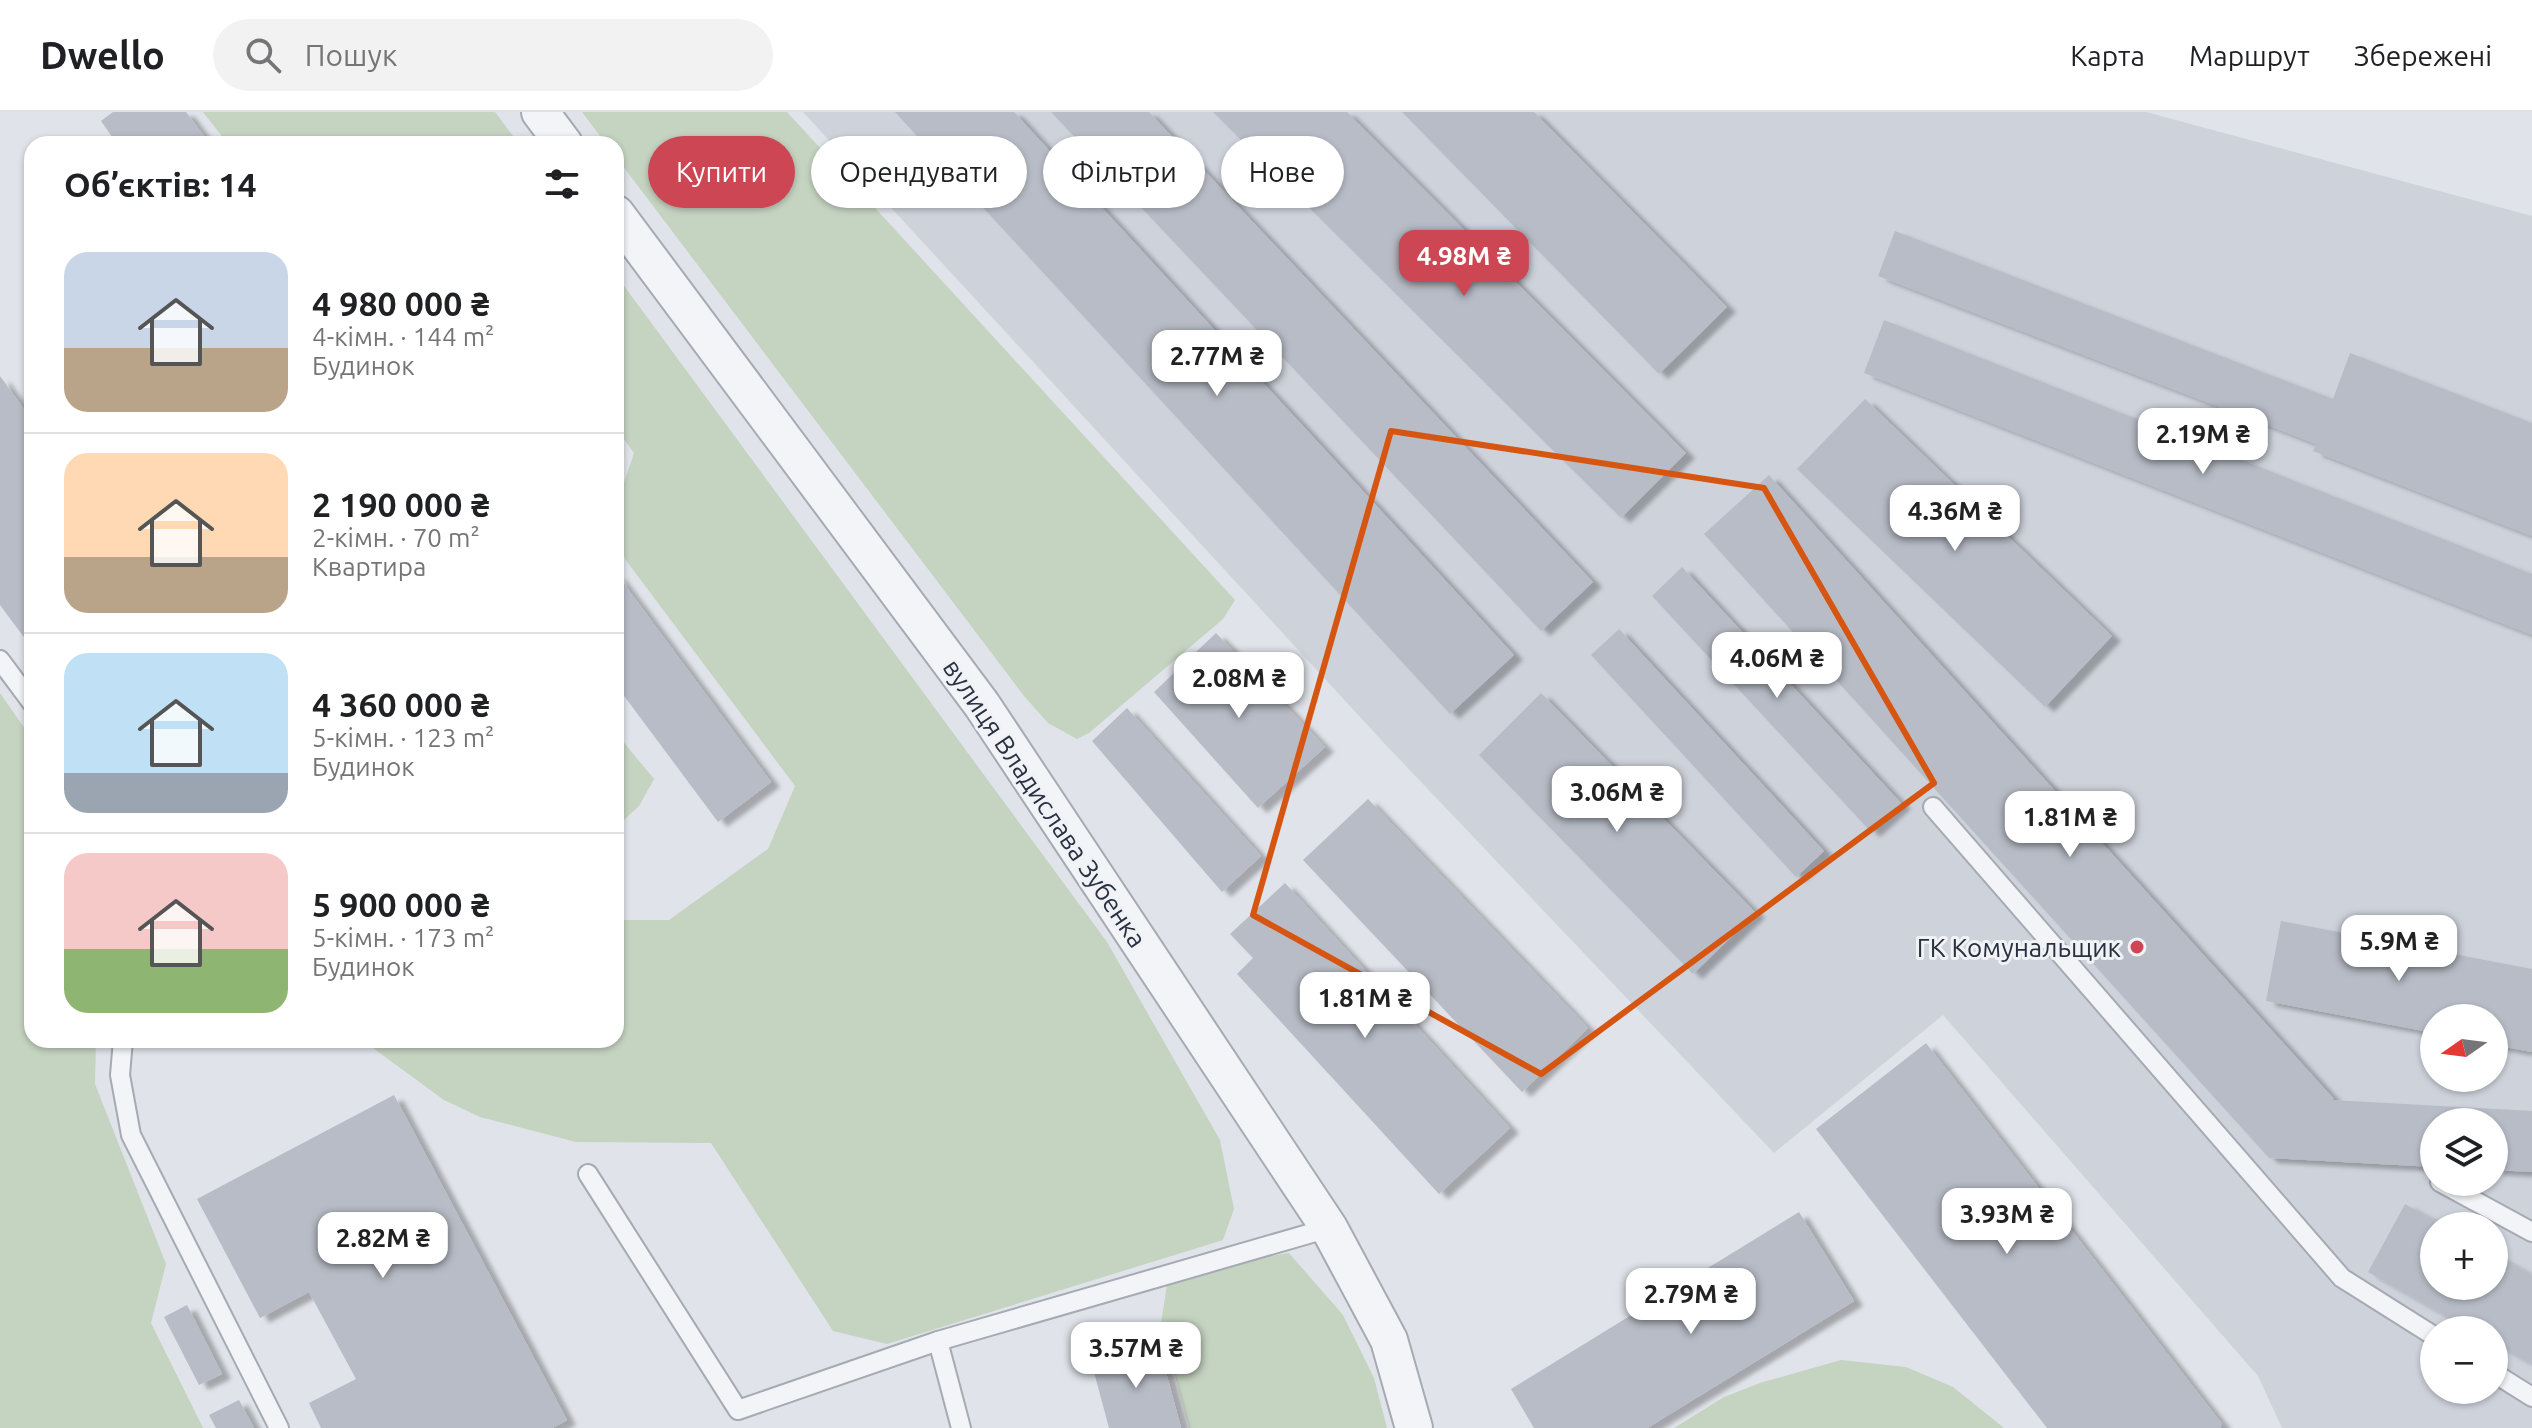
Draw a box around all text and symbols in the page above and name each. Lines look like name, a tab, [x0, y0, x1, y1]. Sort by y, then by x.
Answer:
search box	[213, 19, 773, 91]
icon: search	[241, 33, 285, 77]
text: Dwello	[40, 34, 165, 76]
text: Пошук	[305, 38, 397, 72]
text: Карта	[2070, 40, 2145, 71]
text: Маршрут	[2189, 40, 2310, 71]
text: Збережені	[2354, 40, 2492, 71]
chip: Купити	[648, 136, 795, 208]
chip: Орендувати	[811, 136, 1027, 208]
chip: Фільтри	[1043, 136, 1205, 208]
chip: Нове	[1221, 136, 1344, 208]
icon: filters	[540, 162, 584, 206]
text: Об’єктів: 14	[64, 165, 257, 203]
pin: 4.98M ₴	[1390, 230, 1538, 298]
text: 4.98M ₴	[1417, 241, 1511, 270]
icon: home	[128, 284, 224, 380]
text: 4 980 000 ₴	[312, 284, 490, 322]
text: 4-кімн. · 144 m²	[312, 322, 494, 351]
pin: 2.77M ₴	[1143, 330, 1291, 398]
text: 2.77M ₴	[1170, 341, 1264, 370]
text: Будинок	[312, 351, 415, 380]
pin: 2.19M ₴	[2129, 408, 2277, 476]
text: 2.19M ₴	[2156, 419, 2250, 448]
icon: home	[128, 485, 224, 581]
text: 2 190 000 ₴	[312, 485, 490, 523]
pin: 4.36M ₴	[1881, 485, 2029, 553]
text: 4.36M ₴	[1908, 496, 2002, 525]
text: 2-кімн. · 70 m²	[312, 523, 480, 552]
text: Квартира	[312, 552, 426, 581]
pin: 4.06M ₴	[1703, 632, 1851, 700]
text: 4.06M ₴	[1730, 643, 1824, 672]
pin: 2.08M ₴	[1165, 652, 1313, 720]
street label: вулиця Владислава Зубенка	[938, 653, 1152, 953]
text: 2.08M ₴	[1192, 663, 1286, 692]
icon: home	[128, 685, 224, 781]
text: 4 360 000 ₴	[312, 685, 490, 723]
text: 5-кімн. · 123 m²	[312, 723, 494, 752]
text: Будинок	[312, 752, 415, 781]
pin: 3.06M ₴	[1543, 766, 1691, 834]
text: 3.06M ₴	[1570, 777, 1664, 806]
pin: 1.81M ₴	[1996, 791, 2144, 859]
text: 1.81M ₴	[2023, 802, 2117, 831]
icon: home	[128, 885, 224, 981]
text: 5 900 000 ₴	[312, 885, 490, 923]
pin: 5.9M ₴	[2334, 915, 2464, 983]
text: 5-кімн. · 173 m²	[312, 923, 494, 952]
text: 5.9M ₴	[2359, 926, 2439, 955]
place label: ГК Комунальщик	[1917, 933, 2121, 962]
marker: ГК Комунальщик	[2128, 938, 2146, 956]
text: Будинок	[312, 952, 415, 981]
pin: 1.81M ₴	[1291, 972, 1439, 1040]
text: 1.81M ₴	[1318, 983, 1412, 1012]
north arrow	[2420, 1004, 2508, 1092]
map controls	[2420, 1004, 2508, 1404]
button: layers	[2420, 1108, 2508, 1196]
pin: 3.93M ₴	[1933, 1188, 2081, 1256]
text: 3.93M ₴	[1960, 1199, 2054, 1228]
pin: 2.82M ₴	[309, 1212, 457, 1280]
button: +	[2420, 1212, 2508, 1300]
text: 2.82M ₴	[336, 1223, 430, 1252]
pin: 2.79M ₴	[1617, 1268, 1765, 1336]
text: 2.79M ₴	[1644, 1279, 1738, 1308]
button: −	[2420, 1316, 2508, 1404]
pin: 3.57M ₴	[1062, 1322, 1210, 1390]
text: 3.57M ₴	[1089, 1333, 1183, 1362]

